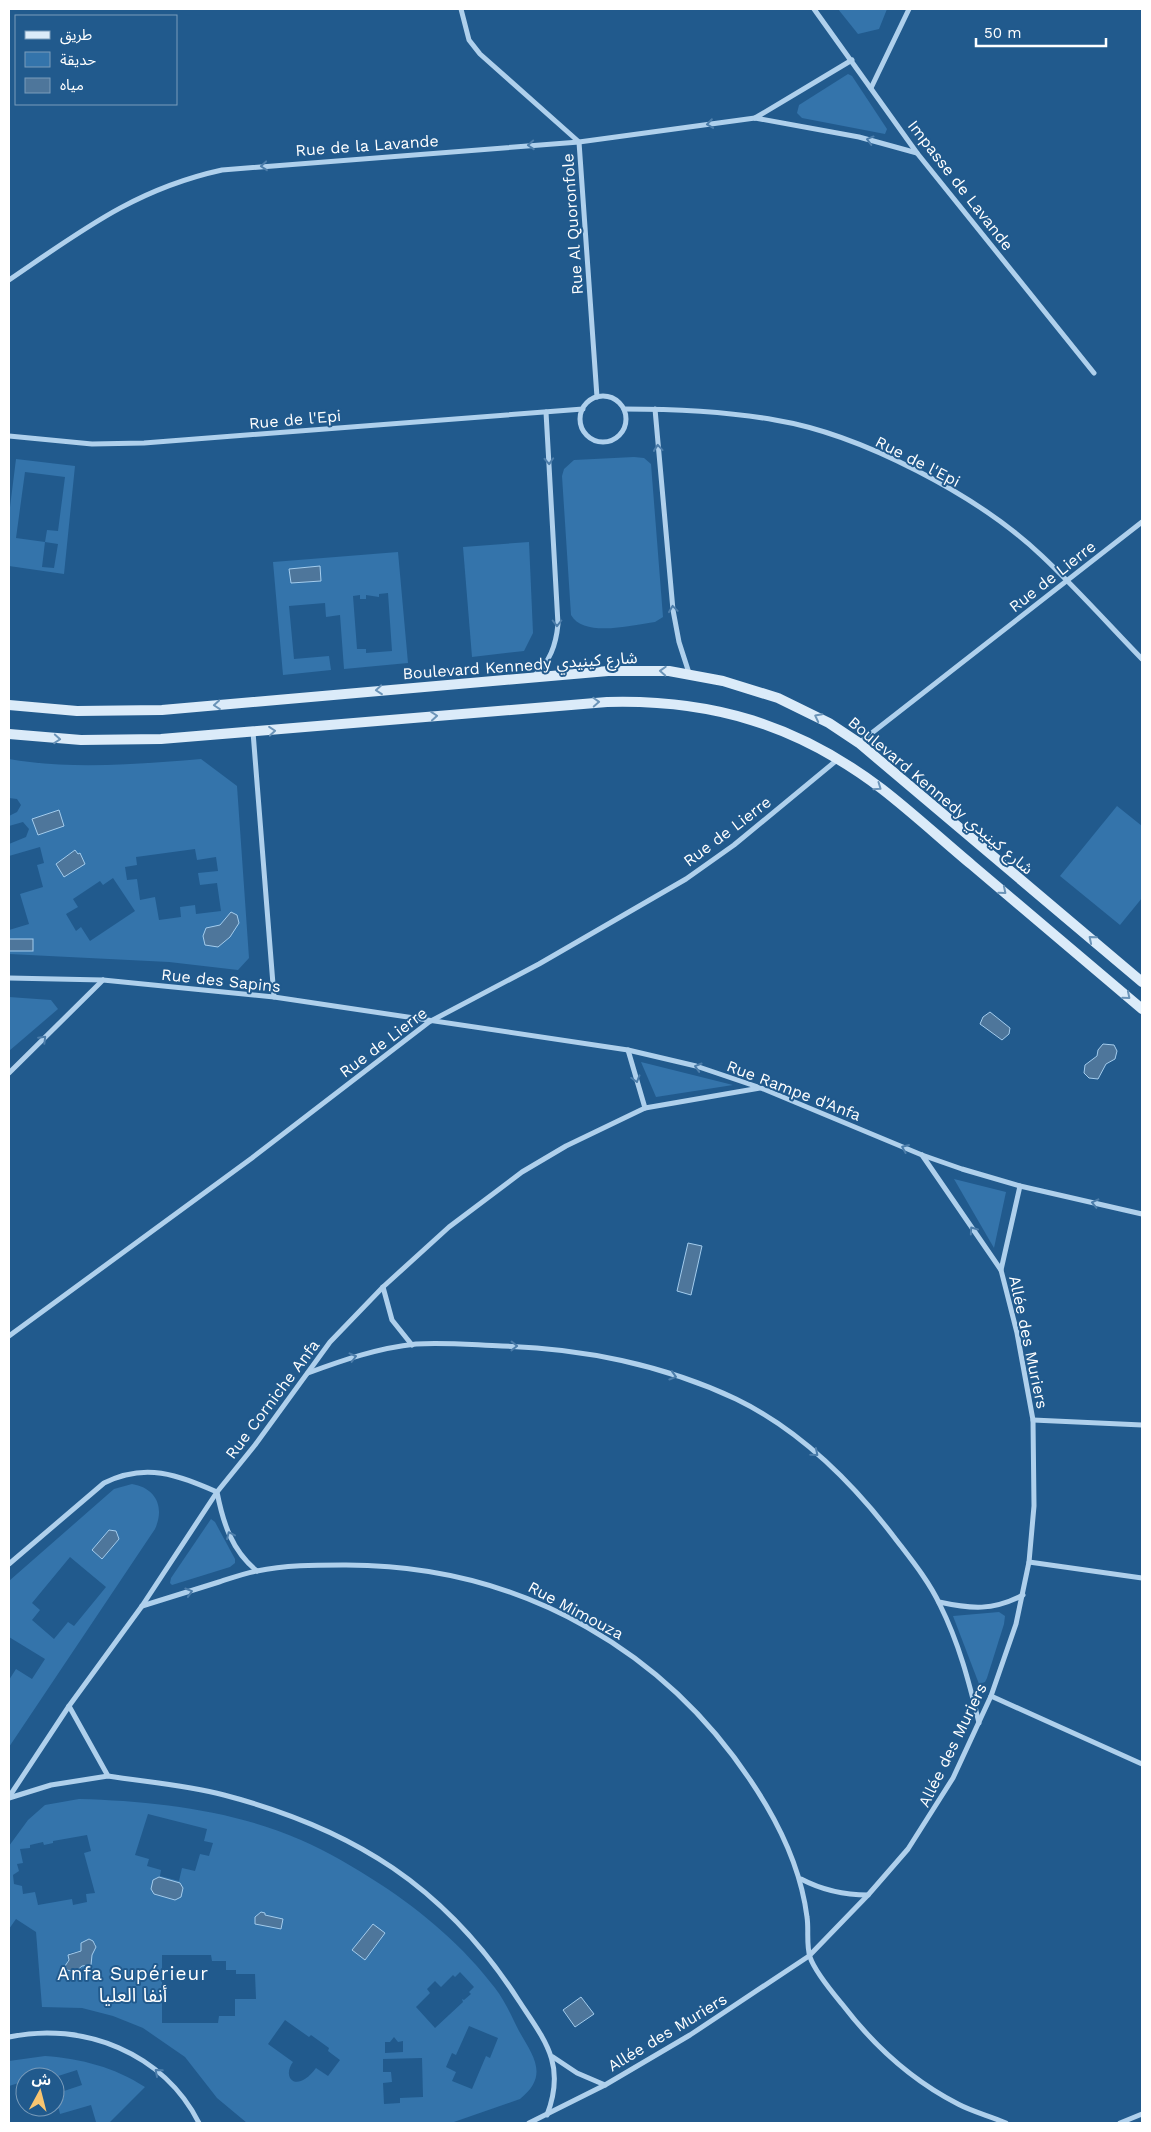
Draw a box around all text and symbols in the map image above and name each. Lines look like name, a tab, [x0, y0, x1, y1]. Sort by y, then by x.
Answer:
legend	[15, 15, 178, 105]
scale bar	[976, 15, 1106, 47]
text: 50 m	[984, 24, 1021, 42]
text: طريق	[60, 26, 92, 45]
text: حديقة	[60, 51, 96, 69]
text: مياه	[60, 76, 84, 94]
street label: Impasse de Lavande	[904, 116, 1017, 254]
one-way arrow	[705, 119, 714, 129]
street label: Rue de la Lavande	[295, 131, 439, 160]
one-way arrow	[865, 135, 874, 146]
one-way arrow	[527, 140, 535, 151]
street label: Rue Al Quoronfole	[558, 153, 587, 295]
one-way arrow	[260, 160, 268, 171]
street label: Rue de l'Epi	[248, 406, 342, 433]
street label: Rue de l'Epi	[872, 432, 963, 491]
one-way arrow	[653, 443, 664, 451]
one-way arrow	[543, 457, 554, 465]
street label: Rue de Lierre	[1005, 537, 1099, 616]
one-way arrow	[668, 605, 679, 613]
one-way arrow	[552, 620, 562, 627]
street label: Boulevard Kennedy شارع كينيدي	[402, 648, 638, 686]
one-way arrow	[659, 666, 666, 676]
one-way arrow	[375, 685, 383, 696]
one-way arrow	[592, 697, 600, 708]
one-way arrow	[213, 699, 221, 710]
one-way arrow	[430, 711, 438, 722]
street label: Boulevard Kennedy شارع كينيدي	[842, 712, 1037, 881]
one-way arrow	[814, 713, 823, 723]
one-way arrow	[268, 725, 276, 736]
one-way arrow	[53, 733, 61, 744]
one-way arrow	[872, 781, 882, 790]
street label: Rue de Lierre	[680, 792, 775, 871]
one-way arrow	[997, 885, 1006, 894]
one-way arrow	[1088, 936, 1097, 945]
street label: Rue des Sapins	[160, 965, 282, 996]
one-way arrow	[1121, 990, 1130, 998]
street label: Rue de Lierre	[336, 1003, 431, 1082]
one-way arrow	[38, 1035, 47, 1044]
street label: Rue Rampe d'Anfa	[724, 1056, 864, 1125]
one-way arrow	[694, 1063, 702, 1073]
one-way arrow	[631, 1074, 641, 1083]
one-way arrow	[901, 1144, 910, 1155]
one-way arrow	[1090, 1198, 1099, 1209]
one-way arrow	[970, 1226, 979, 1236]
street label: Allée des Muriers	[1005, 1274, 1052, 1410]
street label: Rue Corniche Anfa	[221, 1336, 323, 1463]
one-way arrow	[511, 1341, 519, 1351]
one-way arrow	[349, 1352, 358, 1363]
one-way arrow	[669, 1371, 677, 1381]
one-way arrow	[810, 1447, 819, 1456]
one-way arrow	[225, 1531, 236, 1540]
street label: Rue Mimouza	[525, 1577, 627, 1644]
one-way arrow	[184, 1587, 193, 1597]
street label: Allée des Muriers	[914, 1680, 991, 1810]
district label: Anfa Supérieur أنفا العليا	[57, 1962, 209, 2007]
street label: Allée des Muriers	[604, 1989, 730, 2075]
north arrow	[15, 2067, 65, 2117]
one-way arrow	[154, 2069, 163, 2078]
text: ش	[31, 2070, 52, 2088]

